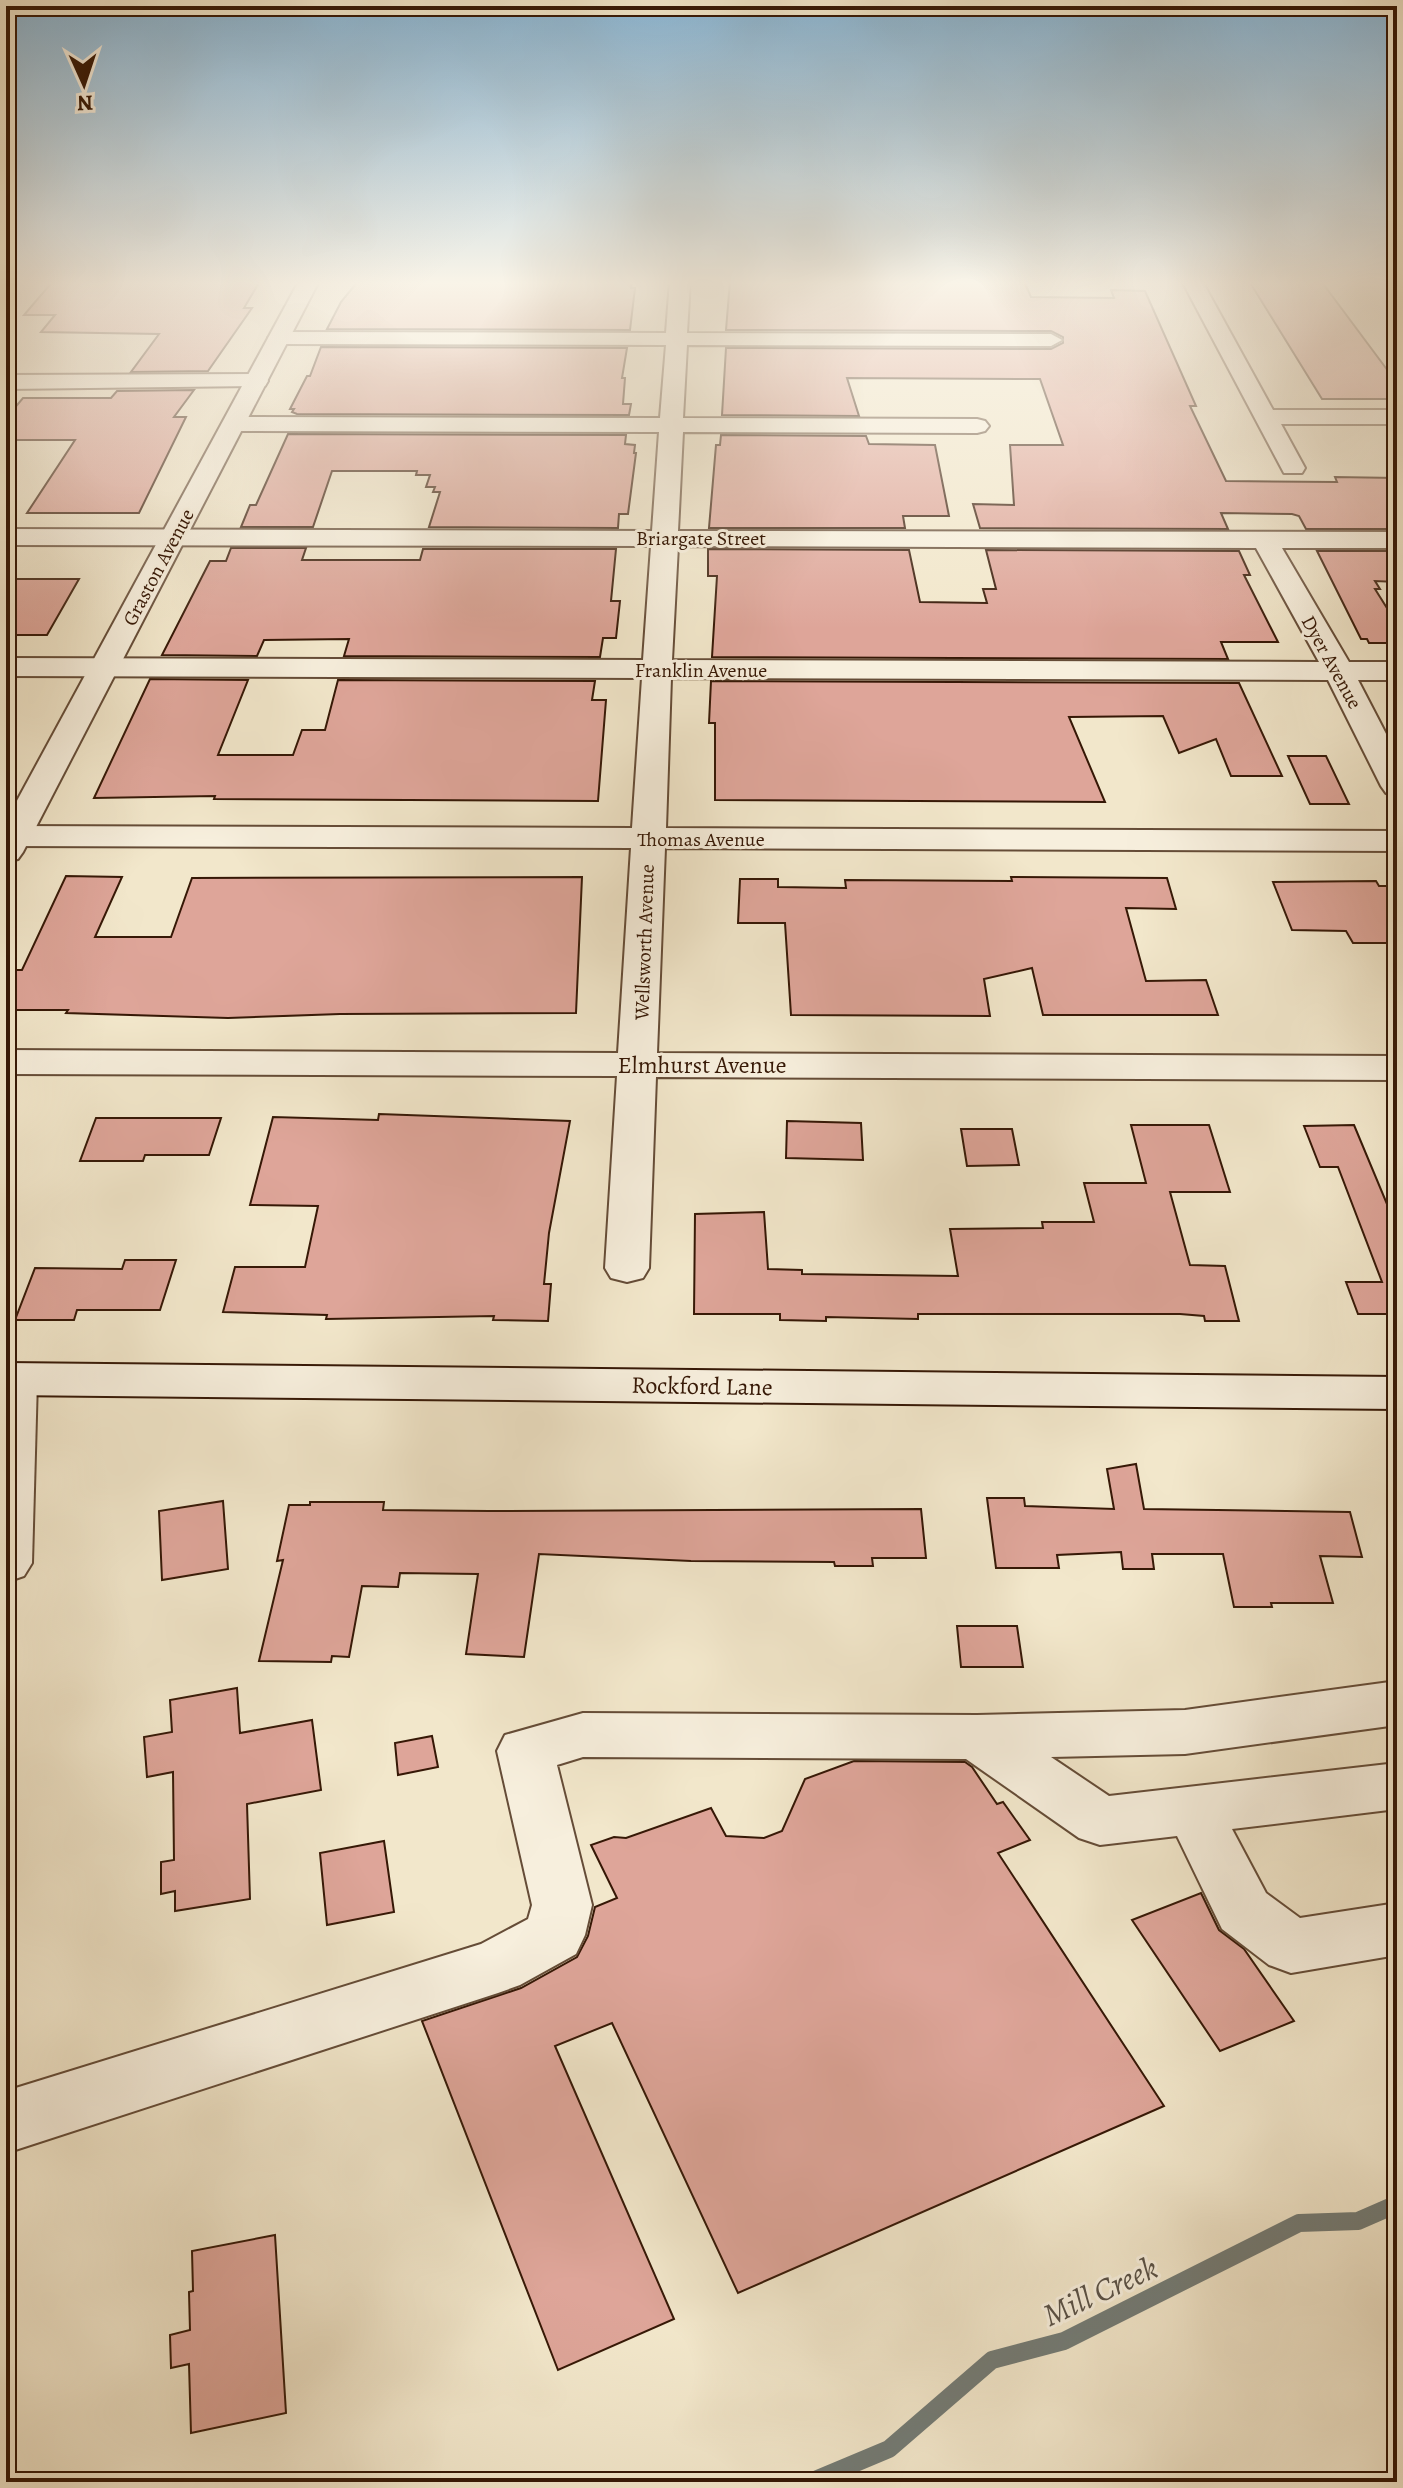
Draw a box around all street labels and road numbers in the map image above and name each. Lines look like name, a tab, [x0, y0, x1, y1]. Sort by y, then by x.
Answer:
street label: Graston Avenue	[116, 504, 201, 630]
street label: Briargate Street	[636, 525, 766, 552]
street label: Dyer Avenue	[1295, 611, 1368, 714]
street label: Franklin Avenue	[635, 657, 767, 684]
street label: Thomas Avenue	[637, 826, 765, 853]
street label: Wellsworth Avenue	[628, 864, 661, 1021]
street label: Elmhurst Avenue	[618, 1049, 786, 1081]
street label: Rockford Lane	[631, 1369, 773, 1403]

